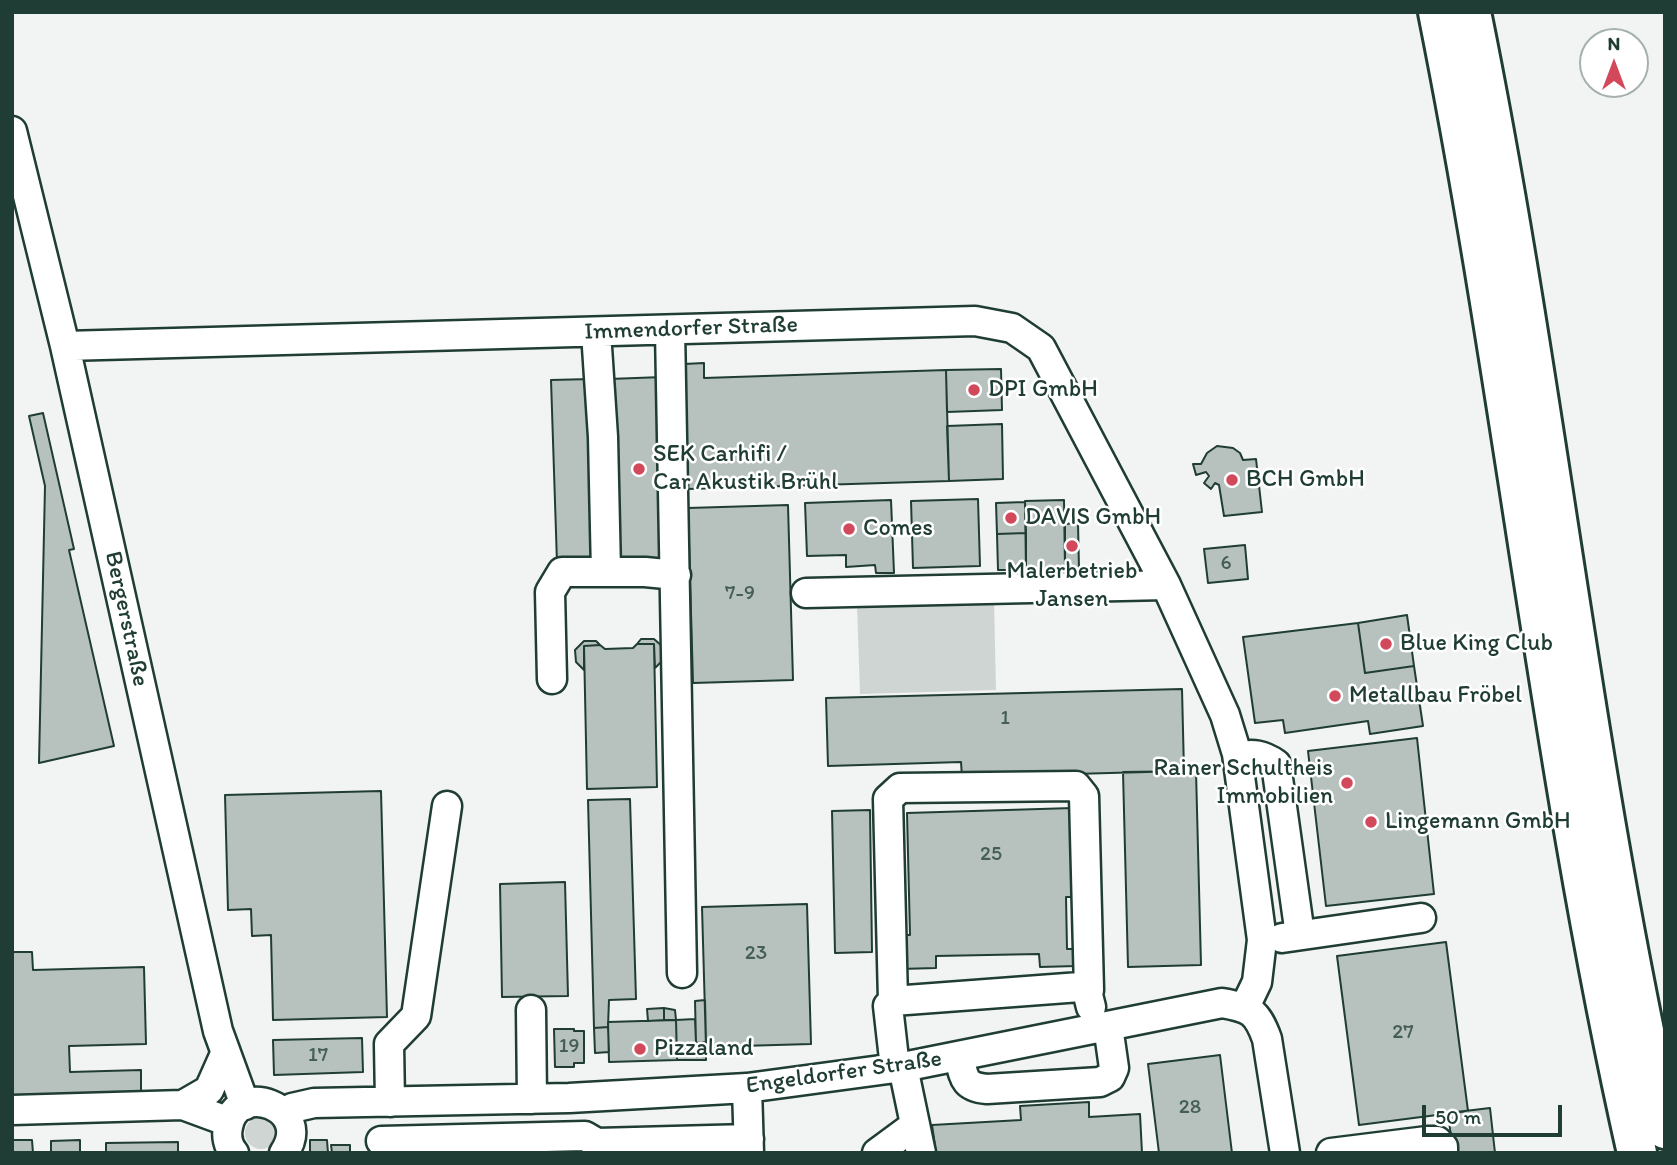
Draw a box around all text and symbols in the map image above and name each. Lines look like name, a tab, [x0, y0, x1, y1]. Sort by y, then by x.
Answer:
north arrow	[1579, 28, 1649, 98]
text: N	[1608, 32, 1620, 55]
street label: Immendorfer Straße	[584, 311, 798, 347]
place label: DPI GmbH	[988, 376, 1098, 404]
marker: DPI GmbH	[966, 382, 982, 398]
place label: SEK Carhifi / Car Akustik Brühl	[653, 441, 838, 497]
marker: SEK Carhifi / Car Akustik Brühl	[631, 461, 647, 477]
place label: BCH GmbH	[1246, 466, 1365, 494]
marker: BCH GmbH	[1224, 472, 1240, 488]
place label: DAVIS GmbH	[1025, 504, 1161, 532]
marker: DAVIS GmbH	[1003, 510, 1019, 526]
place label: Comes	[863, 515, 933, 543]
marker: Comes	[841, 521, 857, 537]
marker: Malerbetrieb Jansen	[1064, 538, 1080, 554]
street label: Bergerstraße	[98, 549, 154, 689]
house number: 6	[1220, 551, 1232, 577]
place label: Malerbetrieb Jansen	[1007, 558, 1137, 614]
house number: 7-9	[725, 581, 755, 607]
place label: Blue King Club	[1400, 630, 1553, 658]
marker: Blue King Club	[1378, 636, 1394, 652]
place label: Metallbau Fröbel	[1349, 682, 1522, 710]
marker: Metallbau Fröbel	[1327, 688, 1343, 704]
house number: 1	[1000, 706, 1010, 732]
place label: Rainer Schultheis Immobilien	[1154, 755, 1333, 811]
marker: Rainer Schultheis Immobilien	[1339, 775, 1355, 791]
place label: Lingemann GmbH	[1385, 808, 1571, 836]
marker: Lingemann GmbH	[1363, 814, 1379, 830]
house number: 25	[980, 842, 1002, 868]
house number: 23	[745, 941, 767, 967]
house number: 27	[1392, 1020, 1414, 1046]
house number: 19	[559, 1034, 579, 1060]
place label: Pizzaland	[654, 1035, 753, 1063]
marker: Pizzaland	[632, 1041, 648, 1057]
house number: 17	[308, 1043, 328, 1069]
street label: Engeldorfer Straße	[744, 1045, 944, 1101]
scale bar	[1425, 1092, 1565, 1136]
house number: 28	[1179, 1095, 1201, 1121]
text: 50 m	[1435, 1104, 1481, 1129]

